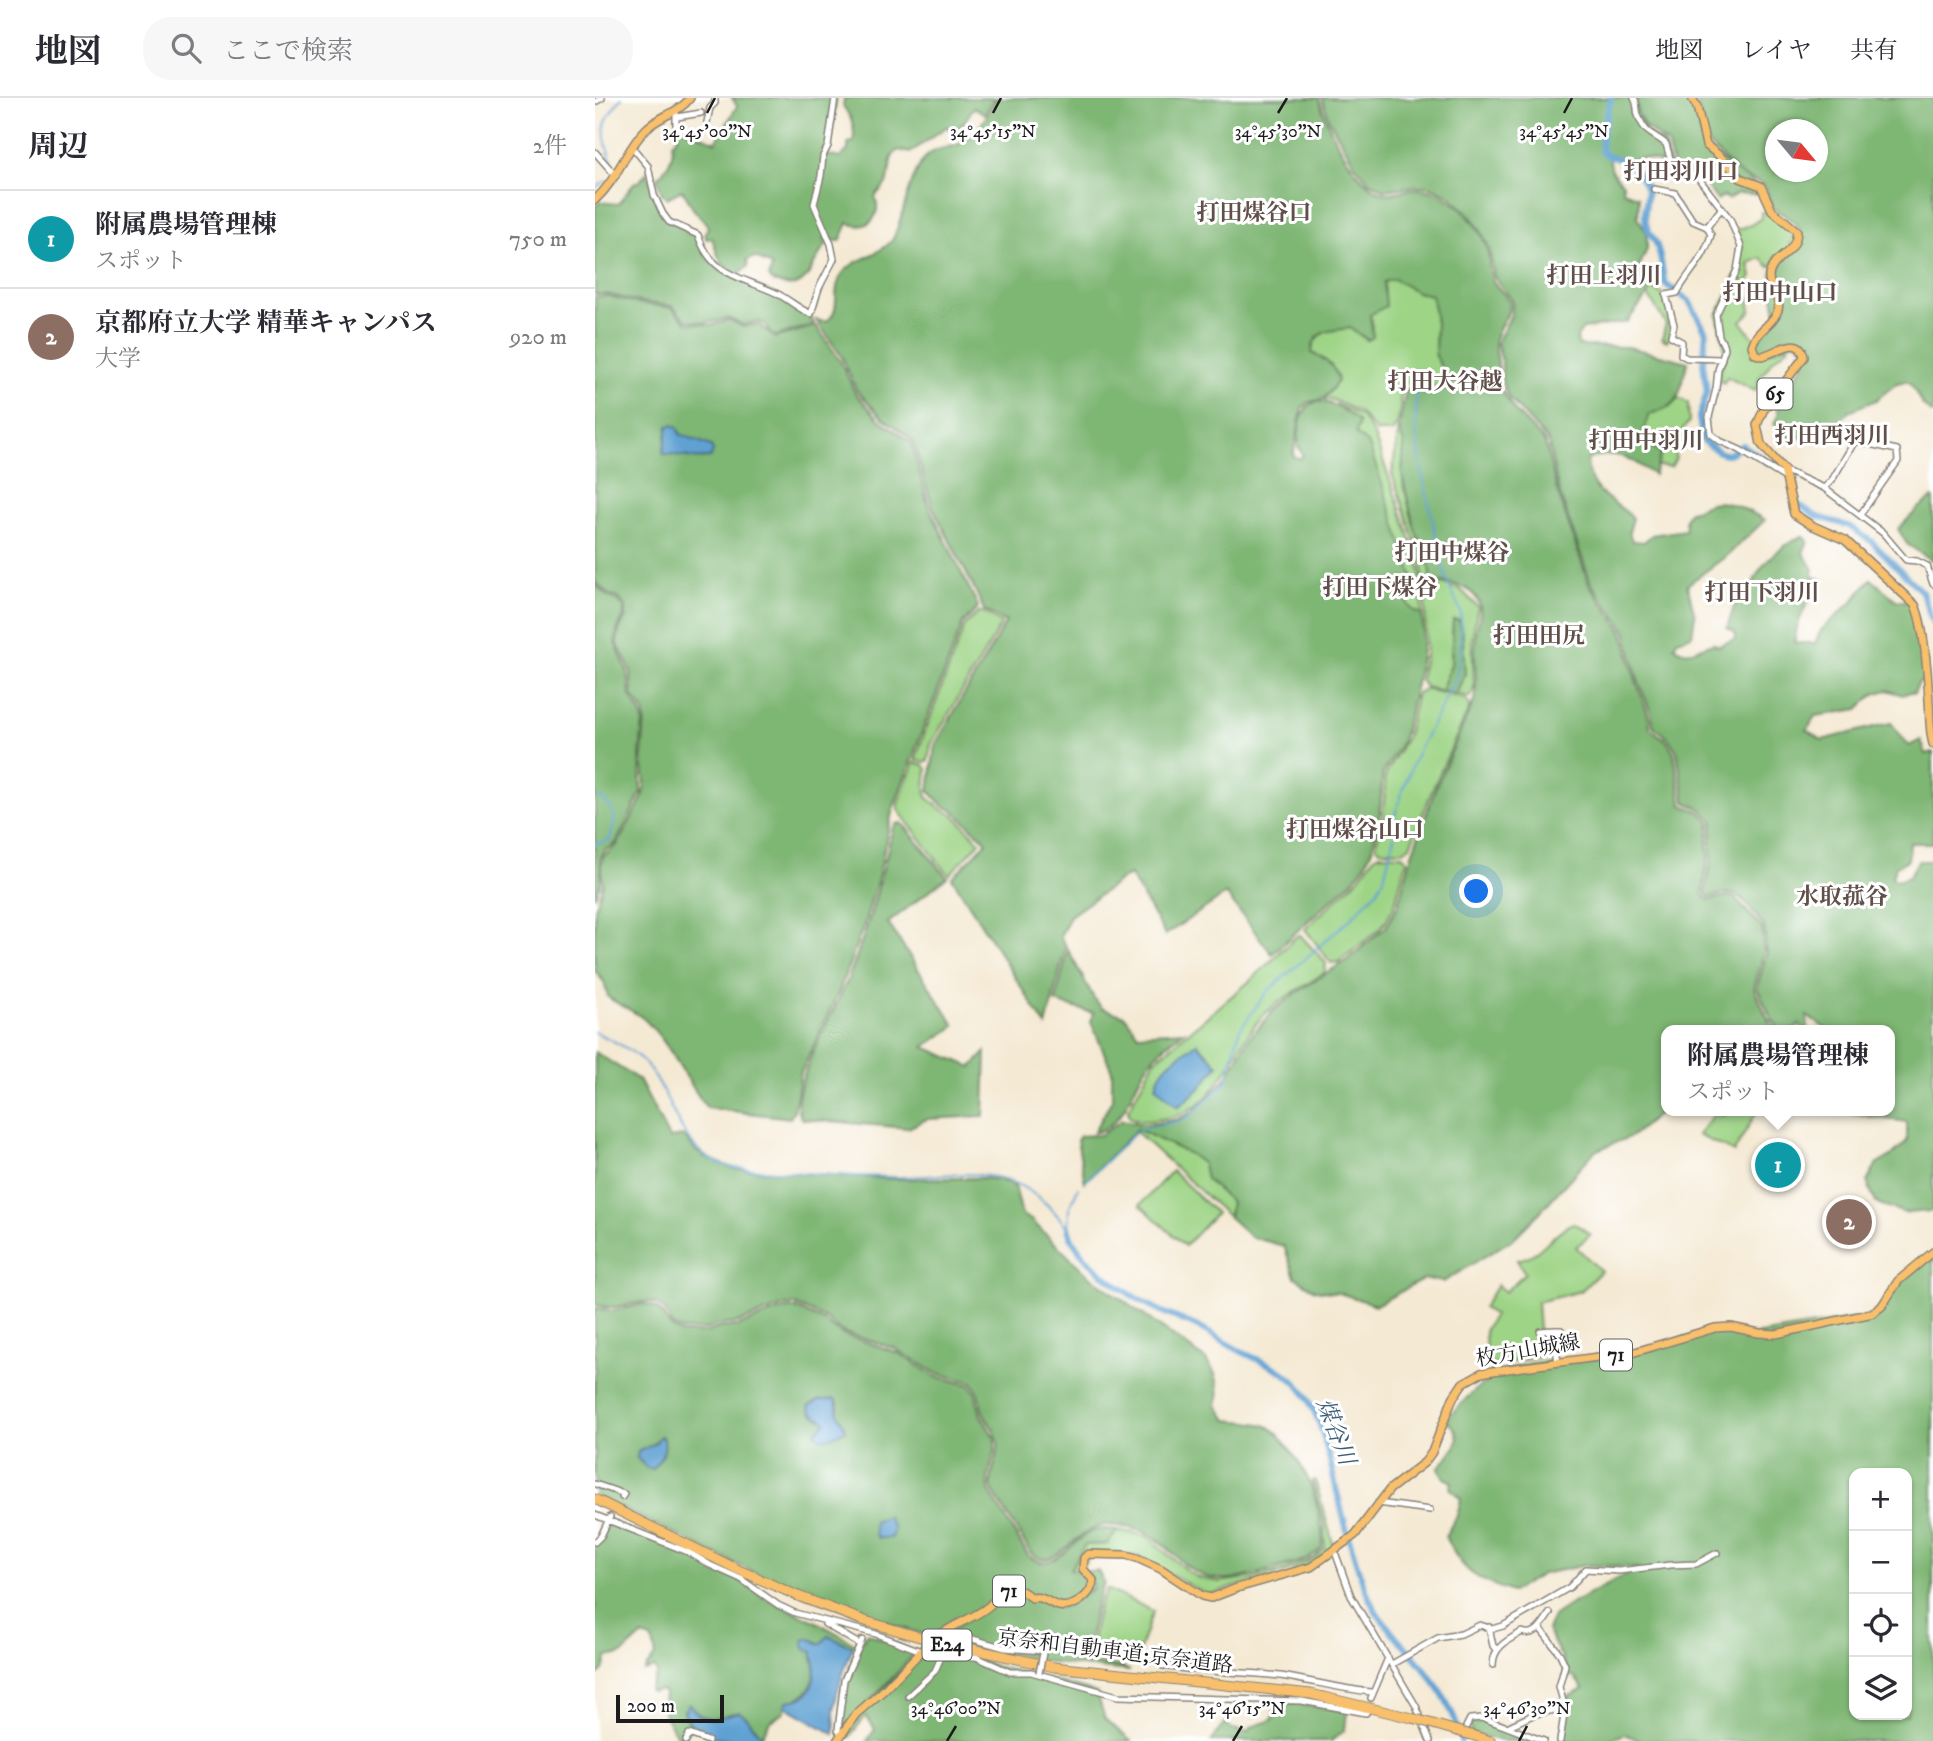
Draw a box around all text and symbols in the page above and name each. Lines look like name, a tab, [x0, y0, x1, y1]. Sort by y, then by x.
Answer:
search box	[143, 17, 633, 80]
icon: search	[167, 29, 205, 67]
text: 地図	[35, 32, 101, 73]
text: ここで検索	[223, 35, 353, 68]
text: 地図	[1655, 36, 1703, 66]
text: レイヤ	[1741, 36, 1812, 66]
text: 共有	[1850, 36, 1898, 66]
north arrow	[1765, 119, 1828, 182]
text: 34°45'00"N	[662, 121, 752, 143]
text: 34°45'15"N	[950, 121, 1036, 143]
text: 34°45'30"N	[1235, 121, 1322, 143]
text: 34°45'45"N	[1519, 121, 1609, 143]
text: 周辺	[28, 129, 88, 166]
text: 2件	[533, 132, 567, 161]
district label: 打田羽川口	[1624, 158, 1739, 187]
district label: 打田煤谷口	[1197, 199, 1312, 228]
text: 附属農場管理棟	[95, 209, 277, 242]
text: 1	[47, 225, 55, 254]
text: 750 m	[509, 225, 567, 254]
text: スポット	[95, 247, 187, 276]
district label: 打田上羽川	[1547, 262, 1662, 291]
district label: 打田中山口	[1723, 279, 1838, 308]
text: 京都府立大学 精華キャンパス	[95, 307, 437, 340]
text: 2	[45, 323, 57, 352]
text: 920 m	[510, 323, 567, 352]
text: 大学	[95, 345, 141, 374]
district label: 打田大谷越	[1388, 368, 1503, 397]
road number: 65	[1757, 378, 1793, 410]
district label: 打田西羽川	[1775, 422, 1890, 451]
district label: 打田中羽川	[1589, 427, 1704, 456]
district label: 打田中煤谷	[1395, 539, 1510, 568]
district label: 打田下煤谷	[1323, 574, 1438, 603]
district label: 打田下羽川	[1705, 579, 1820, 608]
district label: 打田田尻	[1493, 622, 1585, 651]
district label: 打田煤谷山口	[1286, 816, 1424, 845]
your location	[1459, 874, 1493, 908]
district label: 水取菰谷	[1796, 883, 1888, 912]
popup	[1661, 1025, 1895, 1116]
text: 附属農場管理棟	[1687, 1040, 1869, 1073]
text: スポット	[1687, 1078, 1779, 1107]
pin: 1	[1755, 1139, 1801, 1191]
pin: 2	[1826, 1196, 1872, 1248]
street label: 枚方山城線	[1474, 1329, 1582, 1373]
road number: 71	[1600, 1340, 1632, 1371]
water label: 煤谷川	[1309, 1395, 1362, 1472]
map controls	[1849, 1468, 1912, 1720]
button: +	[1849, 1468, 1912, 1531]
button: −	[1849, 1531, 1912, 1594]
road number: 71	[993, 1576, 1025, 1606]
button: locate	[1849, 1594, 1912, 1657]
street label: 京奈和自動車道;京奈道路	[996, 1625, 1234, 1679]
road number: E24	[923, 1630, 971, 1660]
button: layers	[1849, 1657, 1912, 1720]
scale bar	[616, 1692, 725, 1724]
text: 200 m	[627, 1695, 675, 1718]
text: 34°46'00"N	[911, 1698, 1001, 1720]
text: 34°46'15"N	[1199, 1698, 1285, 1720]
text: 34°46'30"N	[1483, 1698, 1571, 1720]

